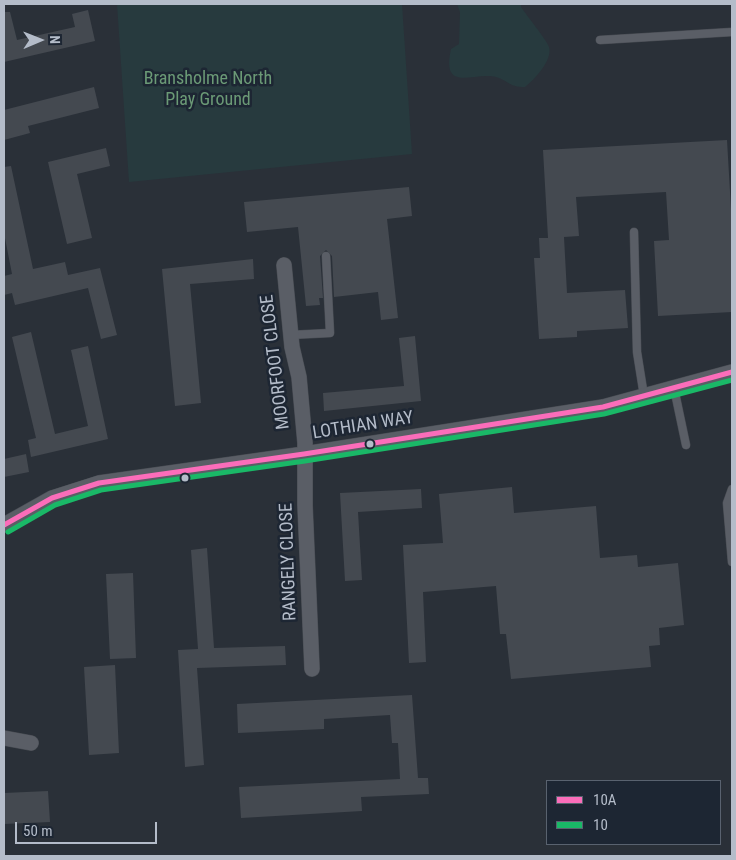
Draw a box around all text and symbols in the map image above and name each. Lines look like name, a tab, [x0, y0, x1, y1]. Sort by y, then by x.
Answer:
north arrow	[15, 15, 65, 65]
text: N	[47, 35, 63, 44]
park label: Bransholme North Play Ground	[144, 68, 272, 110]
street label: MOORFOOT CLOSE	[257, 293, 295, 431]
street label: LOTHIAN WAY	[311, 407, 415, 445]
unlabelled marker	[365, 439, 375, 449]
unlabelled marker	[180, 473, 190, 483]
street label: RANGELY CLOSE	[276, 503, 302, 621]
legend	[546, 780, 721, 845]
text: 10A	[593, 791, 616, 809]
scale bar	[18, 812, 160, 844]
text: 10	[593, 816, 608, 834]
text: 50 m	[23, 822, 53, 840]

